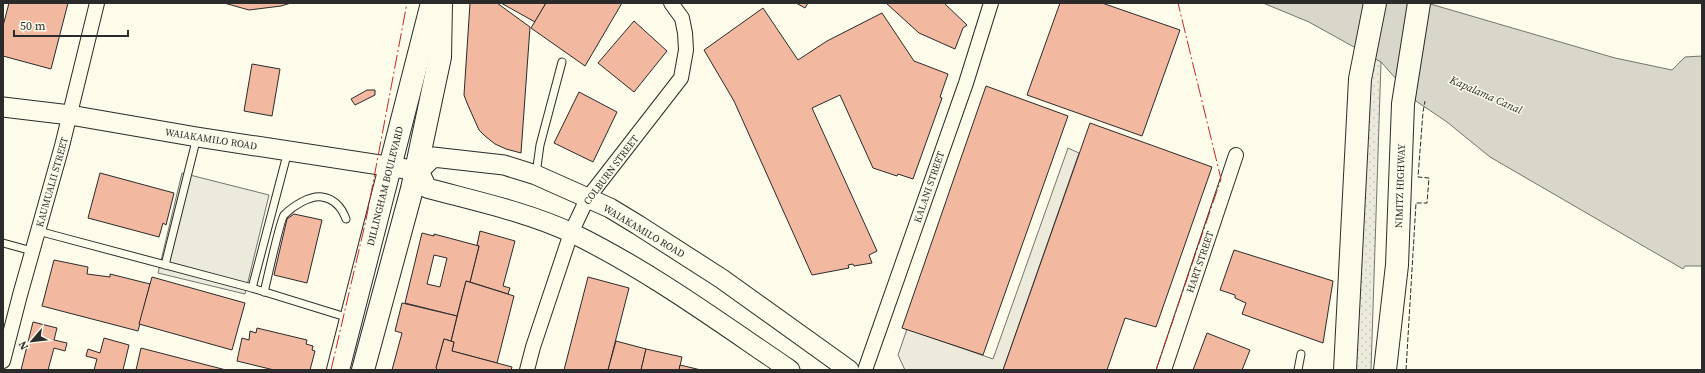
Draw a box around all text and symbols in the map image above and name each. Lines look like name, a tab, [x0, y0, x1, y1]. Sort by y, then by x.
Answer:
scale bar	[14, 12, 128, 38]
text: 50 m	[20, 18, 46, 34]
water label: Kapalama Canal	[1447, 72, 1525, 118]
street label: WAIAKAMILO ROAD	[164, 125, 258, 153]
street label: DILLINGHAM BOULEVARD	[364, 125, 406, 247]
street label: COLBURN STREET	[581, 133, 641, 207]
street label: KAUMUALII STREET	[33, 135, 71, 229]
street label: NIMITZ HIGHWAY	[1392, 143, 1408, 228]
street label: KALANI STREET	[911, 150, 947, 224]
street label: WAIAKAMILO ROAD	[601, 201, 687, 261]
street label: HART STREET	[1183, 229, 1217, 295]
north arrow	[12, 321, 52, 361]
text: N	[15, 338, 32, 353]

